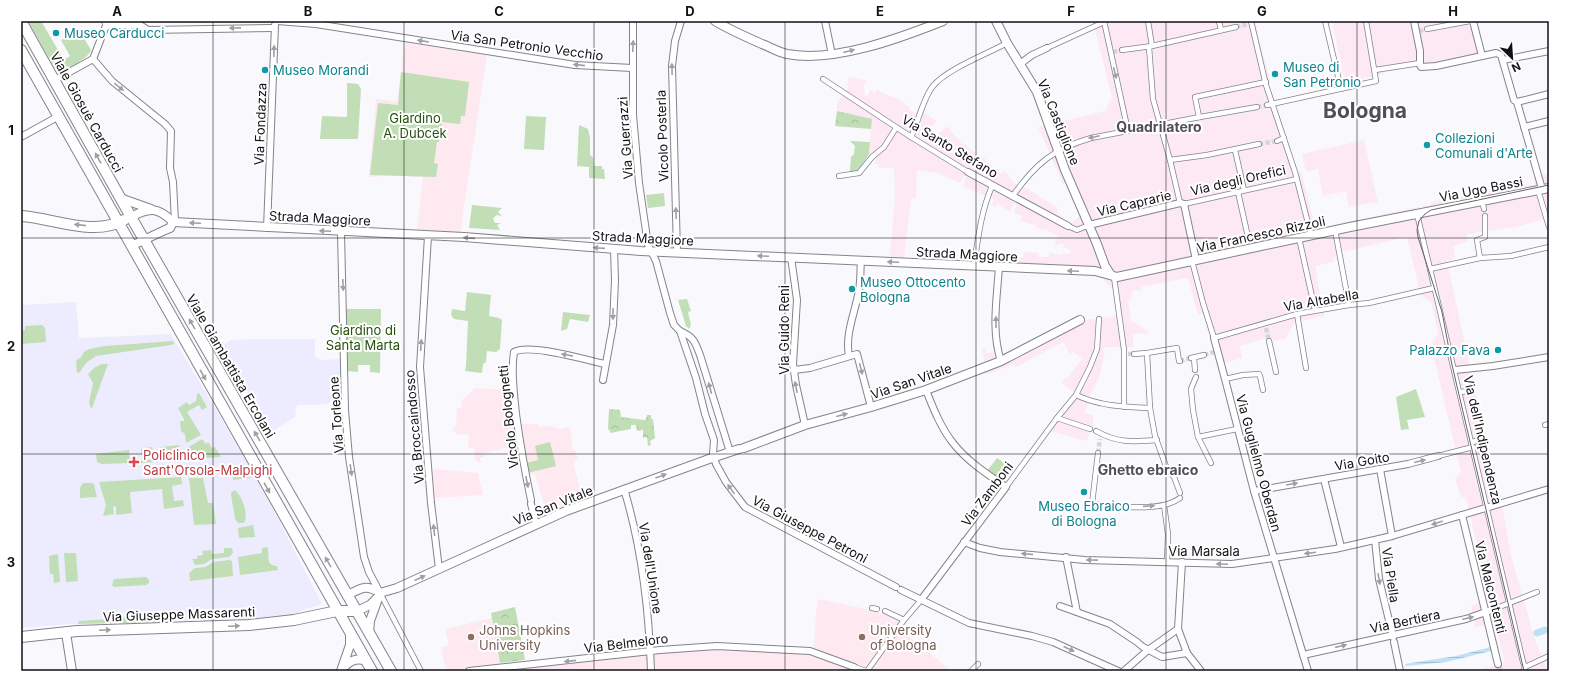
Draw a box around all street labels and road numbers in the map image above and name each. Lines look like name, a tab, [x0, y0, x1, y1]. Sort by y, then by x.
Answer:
street label: Via San Petronio Vecchio	[450, 26, 605, 64]
street label: Viale Giosuè Carducci	[47, 49, 127, 175]
street label: Via Castiglione	[1034, 77, 1084, 167]
street label: Via Fondazza	[251, 82, 269, 166]
street label: Vicolo Posterla	[652, 90, 672, 182]
street label: Via Guerrazzi	[614, 96, 636, 180]
street label: Via Santo Stefano	[899, 111, 1001, 181]
street label: Via degli Orefici	[1189, 161, 1287, 199]
street label: Via Ugo Bassi	[1438, 173, 1524, 205]
street label: Via Caprarie	[1095, 187, 1173, 219]
street label: Strada Maggiore	[269, 207, 371, 229]
street label: Via Francesco Rizzoli	[1195, 213, 1327, 255]
street label: Strada Maggiore	[592, 227, 694, 249]
street label: Strada Maggiore	[916, 243, 1018, 265]
street label: Via Guido Reni	[776, 285, 792, 375]
street label: Via Altabella	[1282, 286, 1360, 314]
street label: Viale Giambattista Ercolani	[183, 291, 279, 441]
street label: Via San Vitale	[868, 360, 954, 402]
street label: Vicolo Bolognetti	[495, 365, 521, 469]
street label: Via Broccaindosso	[401, 369, 427, 485]
street label: Via dell'Indipendenza	[1460, 374, 1506, 506]
street label: Via Torleone	[325, 376, 347, 454]
street label: Via Guglielmo Oberdan	[1233, 393, 1285, 533]
street label: Via Goito	[1333, 448, 1391, 474]
street label: Via Zamboni	[958, 459, 1016, 529]
street label: Via San Vitale	[511, 482, 595, 528]
street label: Via Giuseppe Petroni	[749, 492, 871, 566]
street label: Via dell'Unione	[636, 521, 666, 615]
street label: Via Malcontenti	[1472, 539, 1510, 635]
street label: Via Marsala	[1168, 543, 1240, 559]
street label: Via Piella	[1379, 546, 1403, 604]
street label: Via Giuseppe Massarenti	[102, 603, 256, 625]
street label: Via Bertiera	[1368, 606, 1442, 636]
street label: Via Belmeloro	[583, 630, 669, 656]

